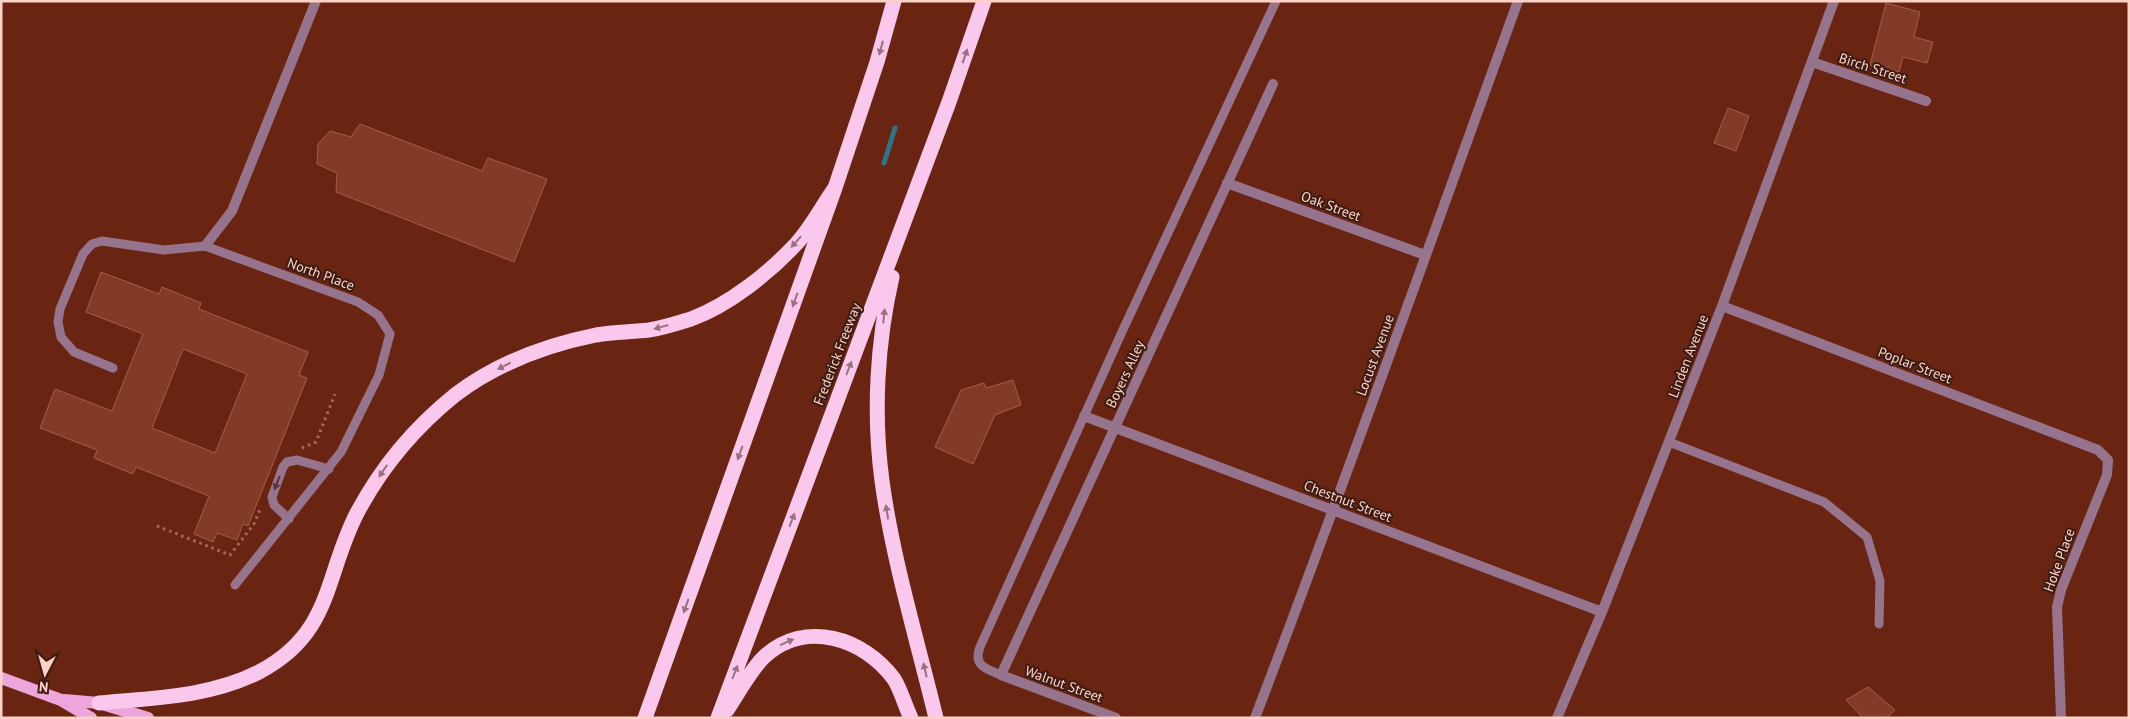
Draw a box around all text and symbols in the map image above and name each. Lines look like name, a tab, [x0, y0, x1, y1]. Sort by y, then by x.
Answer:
one-way arrow	[877, 41, 885, 56]
one-way arrow	[961, 49, 969, 64]
street label: Birch Street	[1837, 49, 1909, 87]
street label: Oak Street	[1299, 187, 1364, 225]
one-way arrow	[791, 236, 802, 249]
street label: North Place	[285, 254, 357, 294]
one-way arrow	[791, 293, 799, 308]
street label: Frederick Freeway	[809, 300, 865, 408]
one-way arrow	[880, 307, 888, 323]
street label: Locust Avenue	[1352, 312, 1398, 398]
street label: Linden Avenue	[1664, 312, 1712, 400]
one-way arrow	[653, 324, 668, 332]
street label: Boyers Alley	[1101, 337, 1149, 411]
street label: Poplar Street	[1876, 343, 1955, 387]
one-way arrow	[845, 360, 853, 375]
one-way arrow	[497, 362, 512, 370]
one-way arrow	[736, 446, 744, 461]
one-way arrow	[378, 464, 387, 477]
one-way arrow	[273, 475, 280, 490]
street label: Chestnut Street	[1301, 476, 1395, 526]
one-way arrow	[883, 504, 891, 520]
one-way arrow	[788, 512, 796, 527]
street label: Hoke Place	[2039, 526, 2079, 594]
one-way arrow	[681, 599, 689, 614]
one-way arrow	[780, 638, 794, 646]
north arrow	[20, 649, 70, 699]
street label: Walnut Street	[1023, 662, 1106, 706]
one-way arrow	[921, 663, 929, 678]
one-way arrow	[731, 664, 739, 679]
text: N	[38, 677, 49, 696]

